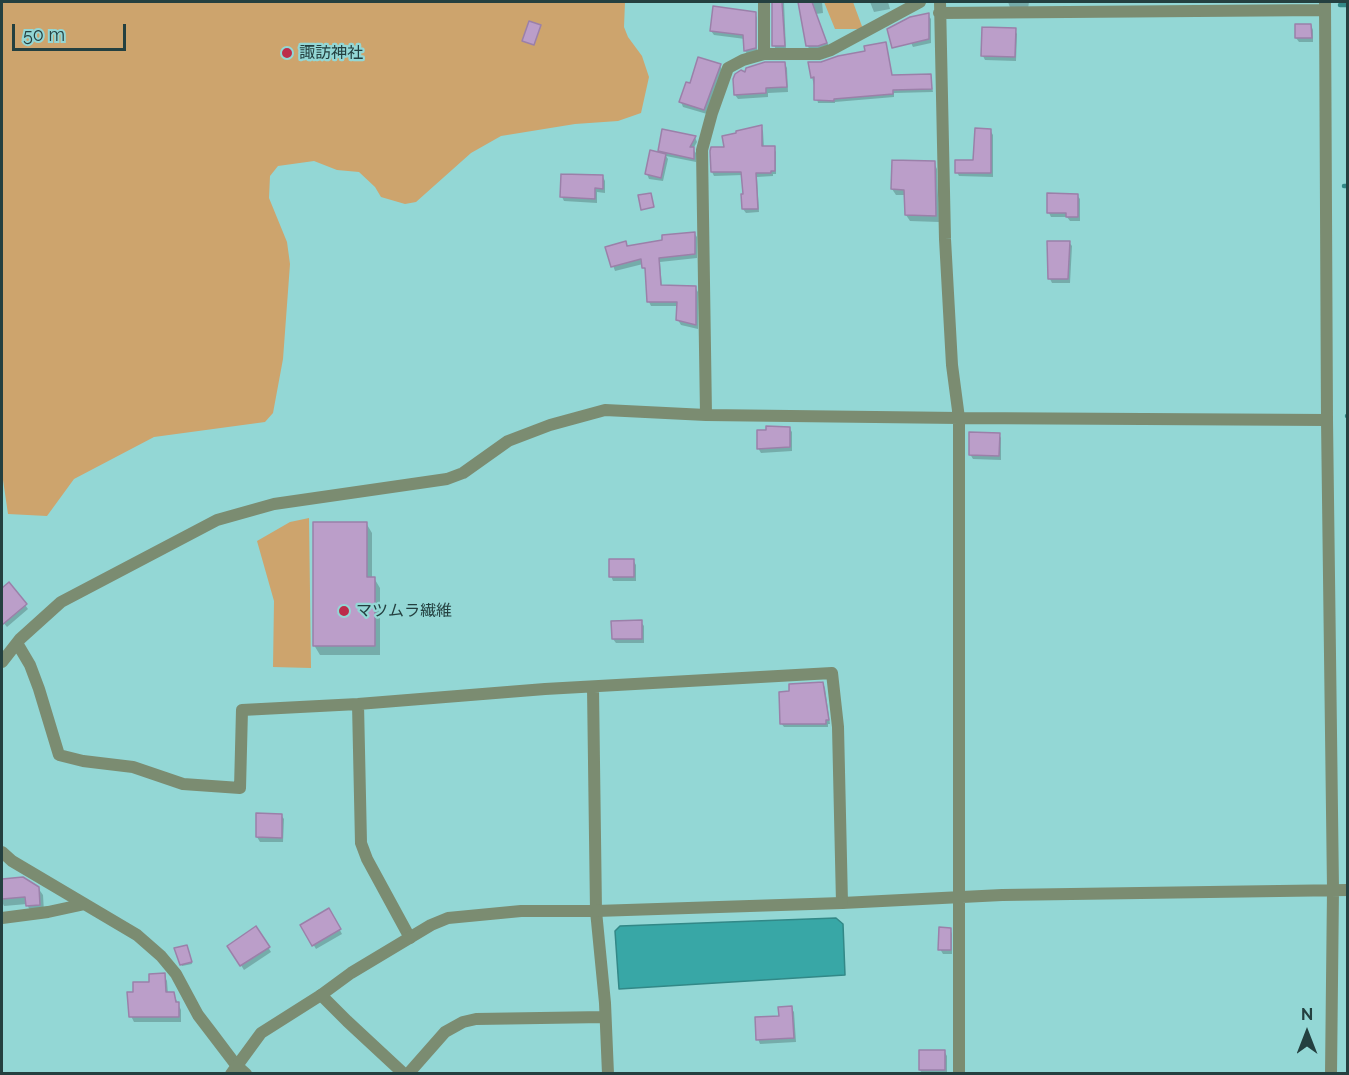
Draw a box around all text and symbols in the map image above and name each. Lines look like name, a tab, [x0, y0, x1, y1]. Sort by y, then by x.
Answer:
scale bar	[15, 12, 129, 50]
text: 50 m	[23, 24, 65, 45]
place label: 諏訪神社	[299, 43, 363, 63]
marker: 諏訪神社	[280, 46, 294, 60]
place label: マツムラ繊維	[356, 601, 452, 621]
marker: マツムラ繊維	[337, 604, 351, 618]
north arrow	[1277, 1003, 1337, 1063]
text: N	[1301, 1005, 1313, 1024]

